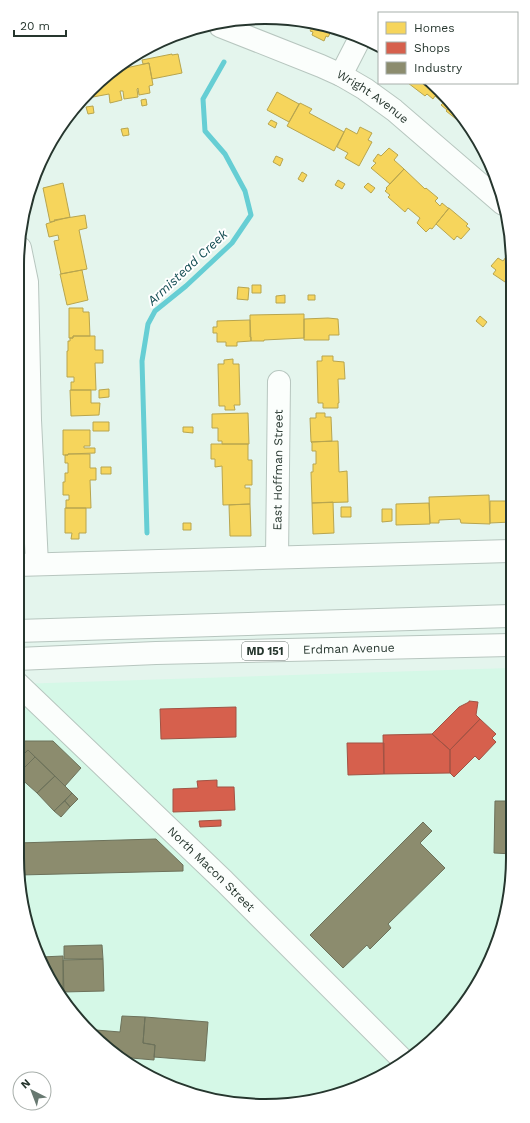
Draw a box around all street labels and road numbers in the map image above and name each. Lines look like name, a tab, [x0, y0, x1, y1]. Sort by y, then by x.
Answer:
street label: Wright Avenue	[334, 67, 411, 126]
street label: East Hoffman Street	[270, 409, 286, 531]
street label: Erdman Avenue	[303, 641, 395, 657]
road number: MD 151	[242, 642, 288, 660]
street label: North Macon Street	[165, 824, 258, 915]

